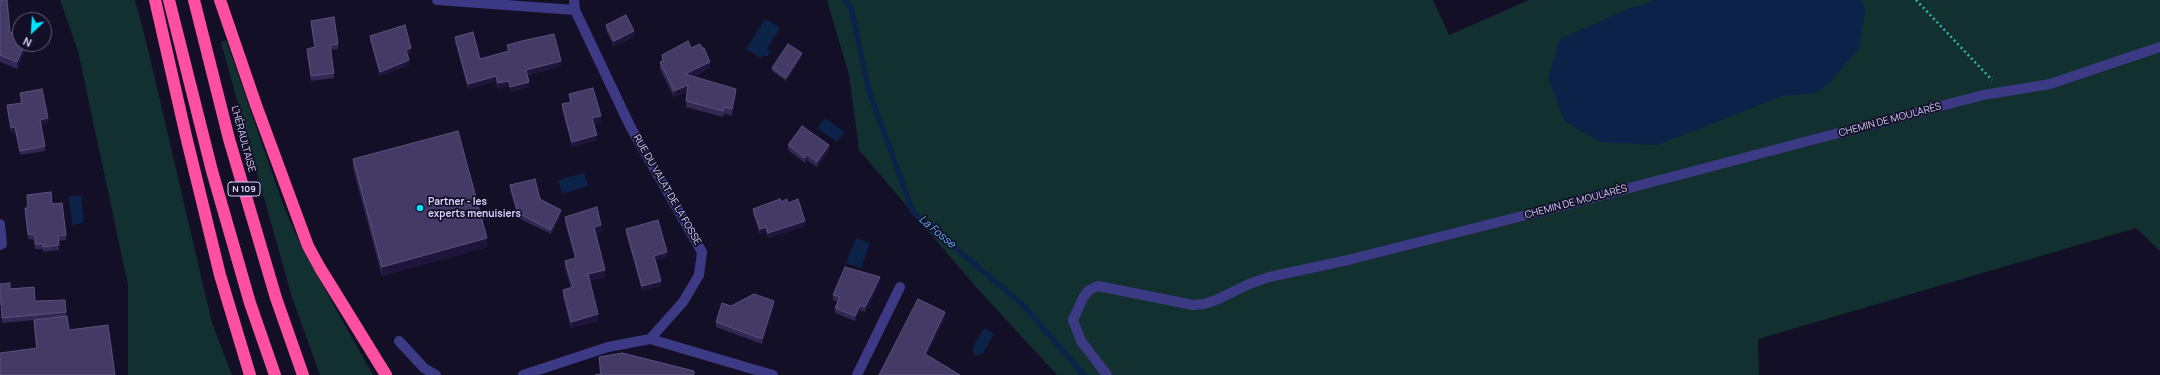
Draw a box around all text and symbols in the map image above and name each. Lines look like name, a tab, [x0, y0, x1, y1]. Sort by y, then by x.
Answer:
north arrow	[12, 12, 52, 52]
text: N	[20, 34, 34, 51]
street label: CHEMIN DE MOULARÈS	[1837, 101, 1943, 139]
street label: L'HÉRAULTAISE	[228, 104, 258, 174]
street label: RUE DU VALAT DE LA FOSSE	[630, 133, 704, 247]
road number: N 109	[228, 182, 260, 196]
street label: CHEMIN DE MOULARÈS	[1523, 183, 1629, 221]
place label: Partner - les experts menuisiers	[428, 196, 521, 220]
marker: Partner - les experts menuisiers	[415, 203, 425, 213]
water label: La Fosse	[916, 213, 958, 251]

